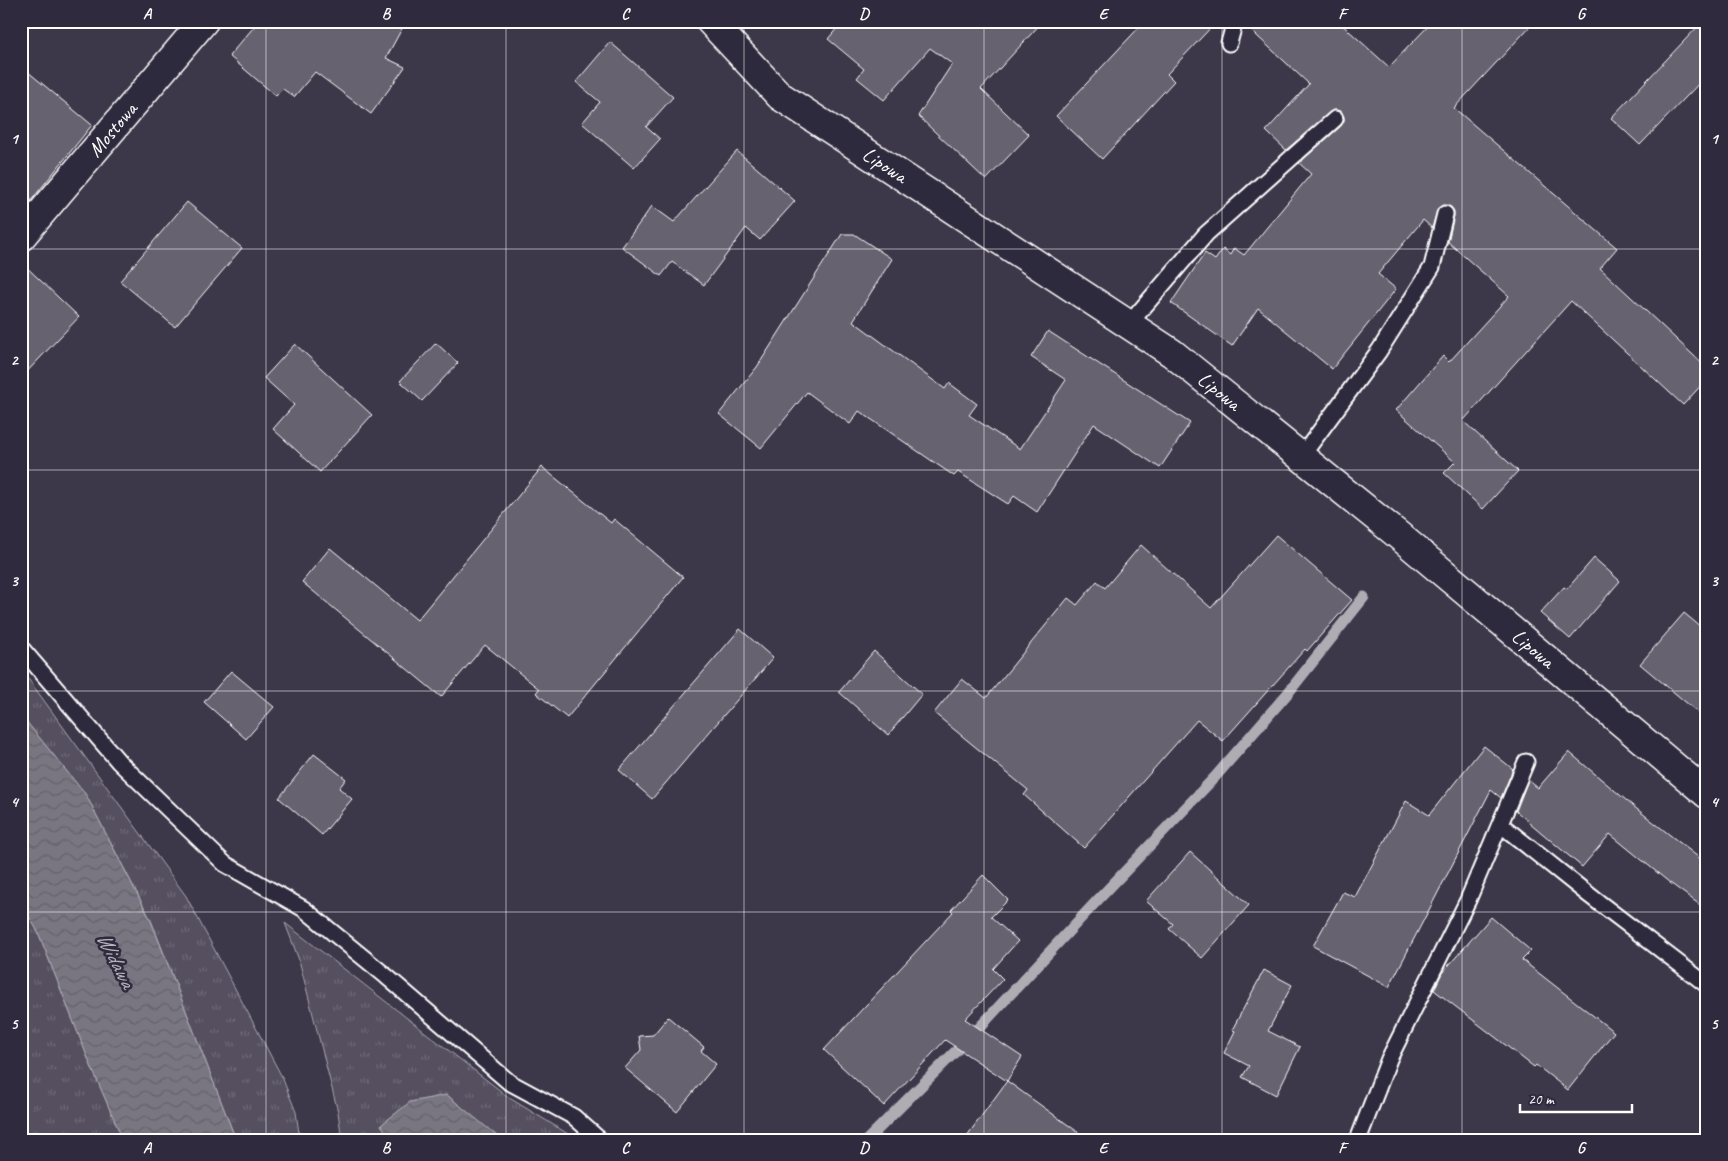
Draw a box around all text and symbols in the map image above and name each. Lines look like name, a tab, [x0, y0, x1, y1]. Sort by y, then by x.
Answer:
text: A	[143, 4, 153, 24]
text: B	[382, 4, 392, 24]
text: C	[621, 4, 631, 24]
text: D	[859, 4, 870, 24]
text: E	[1099, 4, 1110, 24]
text: F	[1338, 4, 1349, 24]
text: G	[1577, 4, 1587, 24]
street label: Mostowa	[82, 95, 144, 162]
text: 1	[10, 129, 19, 149]
text: 1	[1710, 129, 1719, 149]
street label: Lipowa	[858, 141, 914, 190]
text: 2	[10, 350, 19, 370]
text: 2	[1710, 350, 1719, 370]
street label: Lipowa	[1192, 366, 1248, 418]
text: 3	[10, 571, 19, 591]
text: 3	[1710, 571, 1719, 591]
street label: Lipowa	[1507, 623, 1562, 675]
text: 4	[10, 792, 19, 812]
text: 4	[1710, 792, 1719, 812]
water label: Widawa	[90, 928, 143, 995]
text: 5	[11, 1014, 20, 1034]
text: 5	[1711, 1014, 1720, 1034]
scale bar	[1520, 1081, 1633, 1113]
text: 20 m	[1528, 1090, 1555, 1109]
text: A	[143, 1138, 153, 1158]
text: B	[382, 1138, 392, 1158]
text: C	[621, 1138, 631, 1158]
text: D	[859, 1138, 870, 1158]
text: E	[1099, 1138, 1110, 1158]
text: F	[1338, 1138, 1349, 1158]
text: G	[1577, 1138, 1587, 1158]

